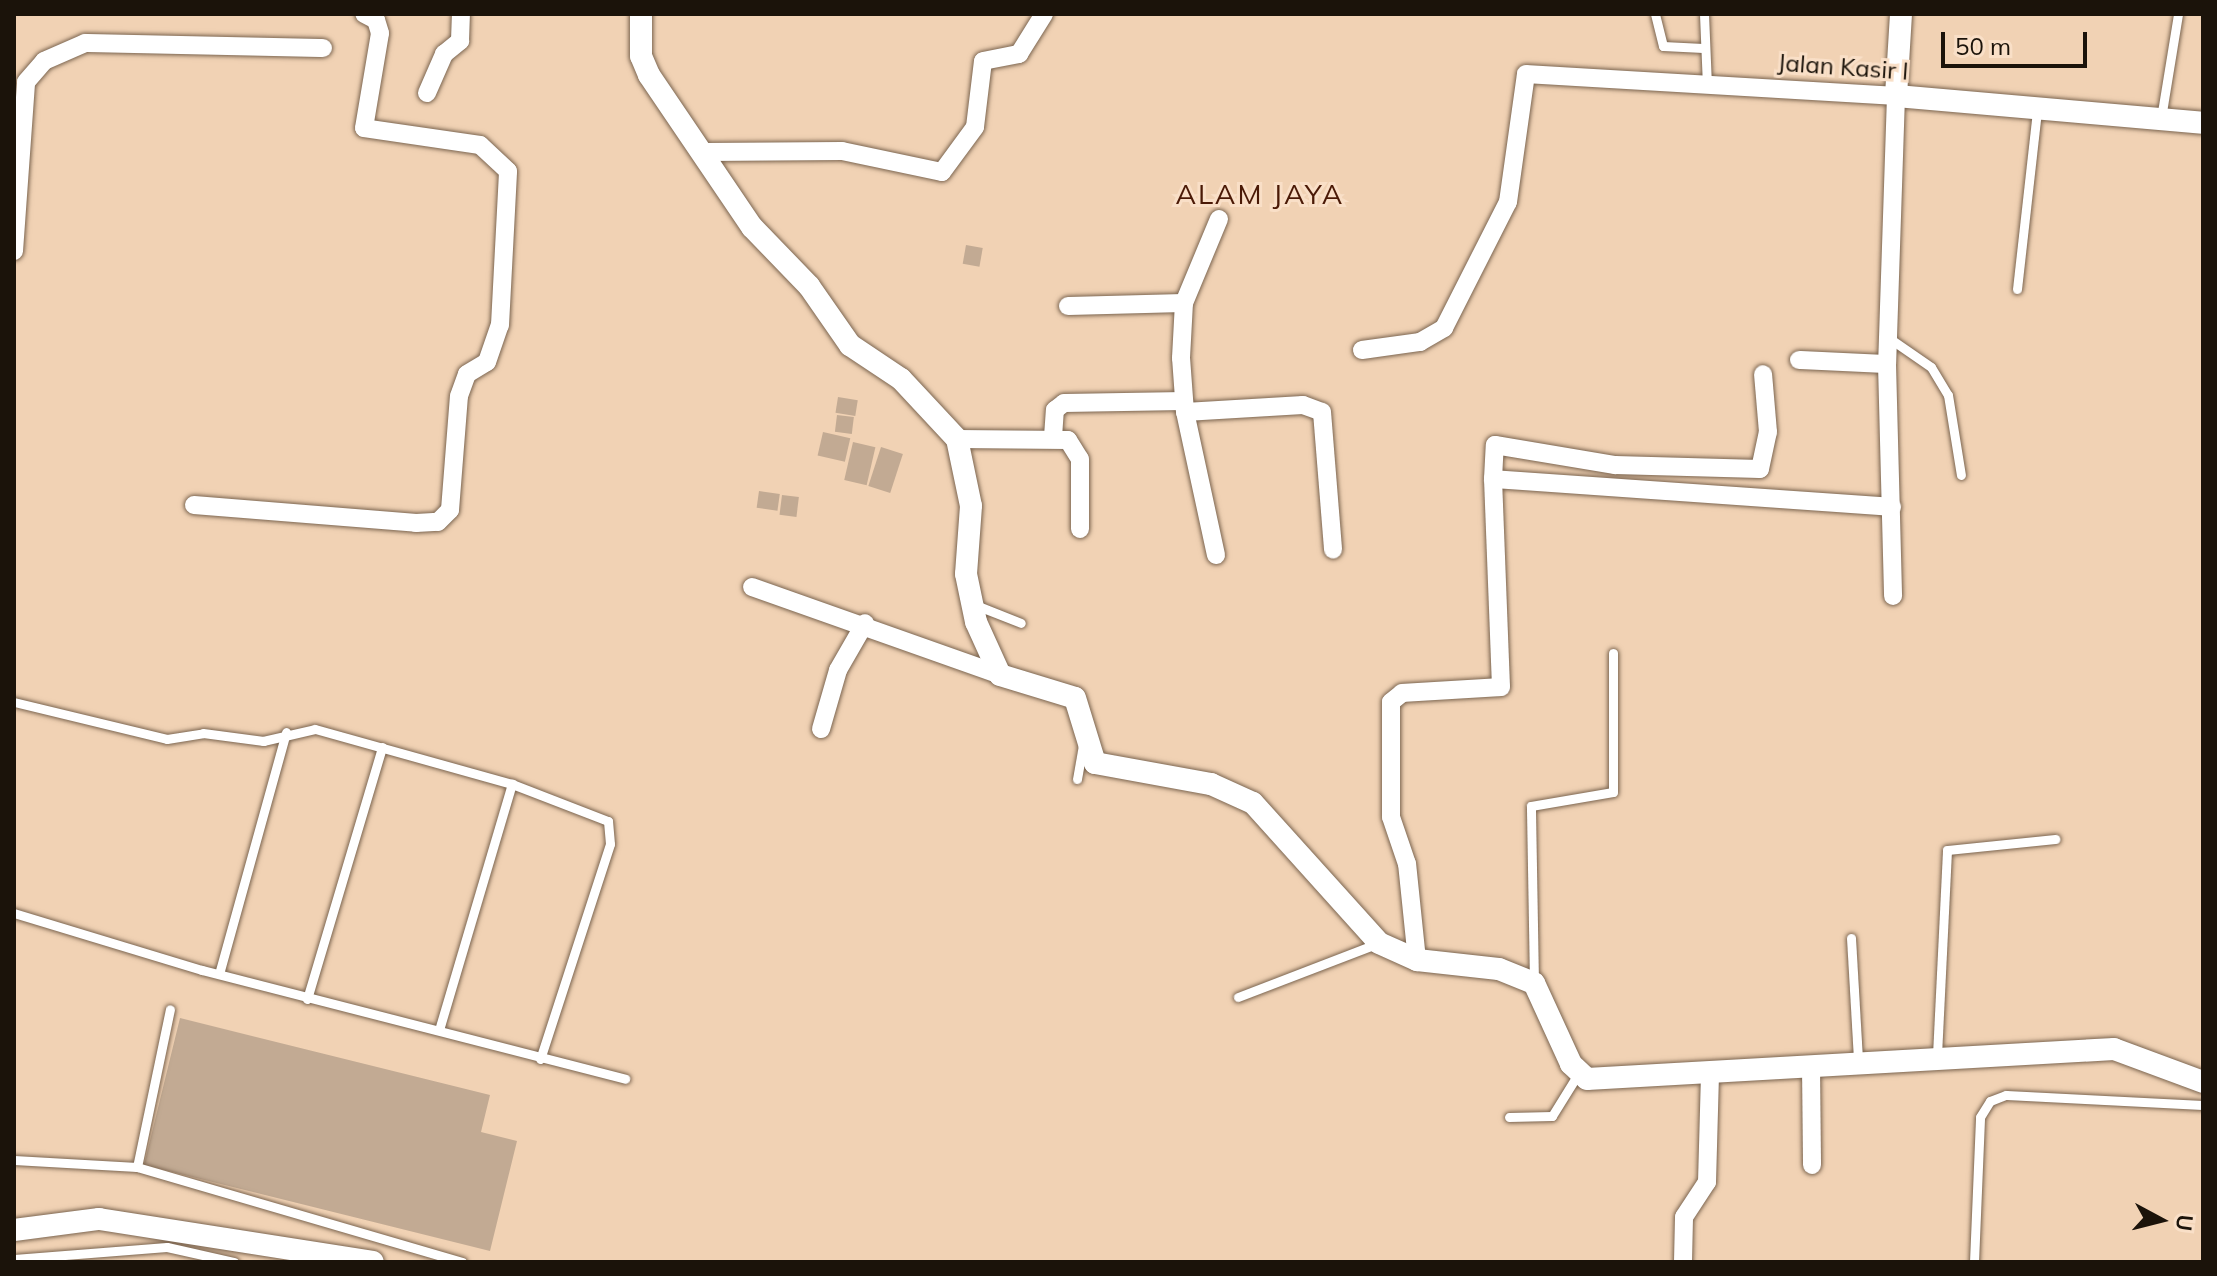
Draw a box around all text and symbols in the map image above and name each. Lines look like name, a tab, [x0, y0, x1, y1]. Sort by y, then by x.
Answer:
scale bar	[1945, 16, 2091, 66]
text: 50 m	[1955, 31, 2011, 61]
street label: Jalan Kasir I	[1777, 48, 1909, 86]
district label: ALAM JAYA	[1176, 177, 1344, 211]
north arrow	[2121, 1180, 2201, 1260]
text: U	[2170, 1213, 2200, 1233]

